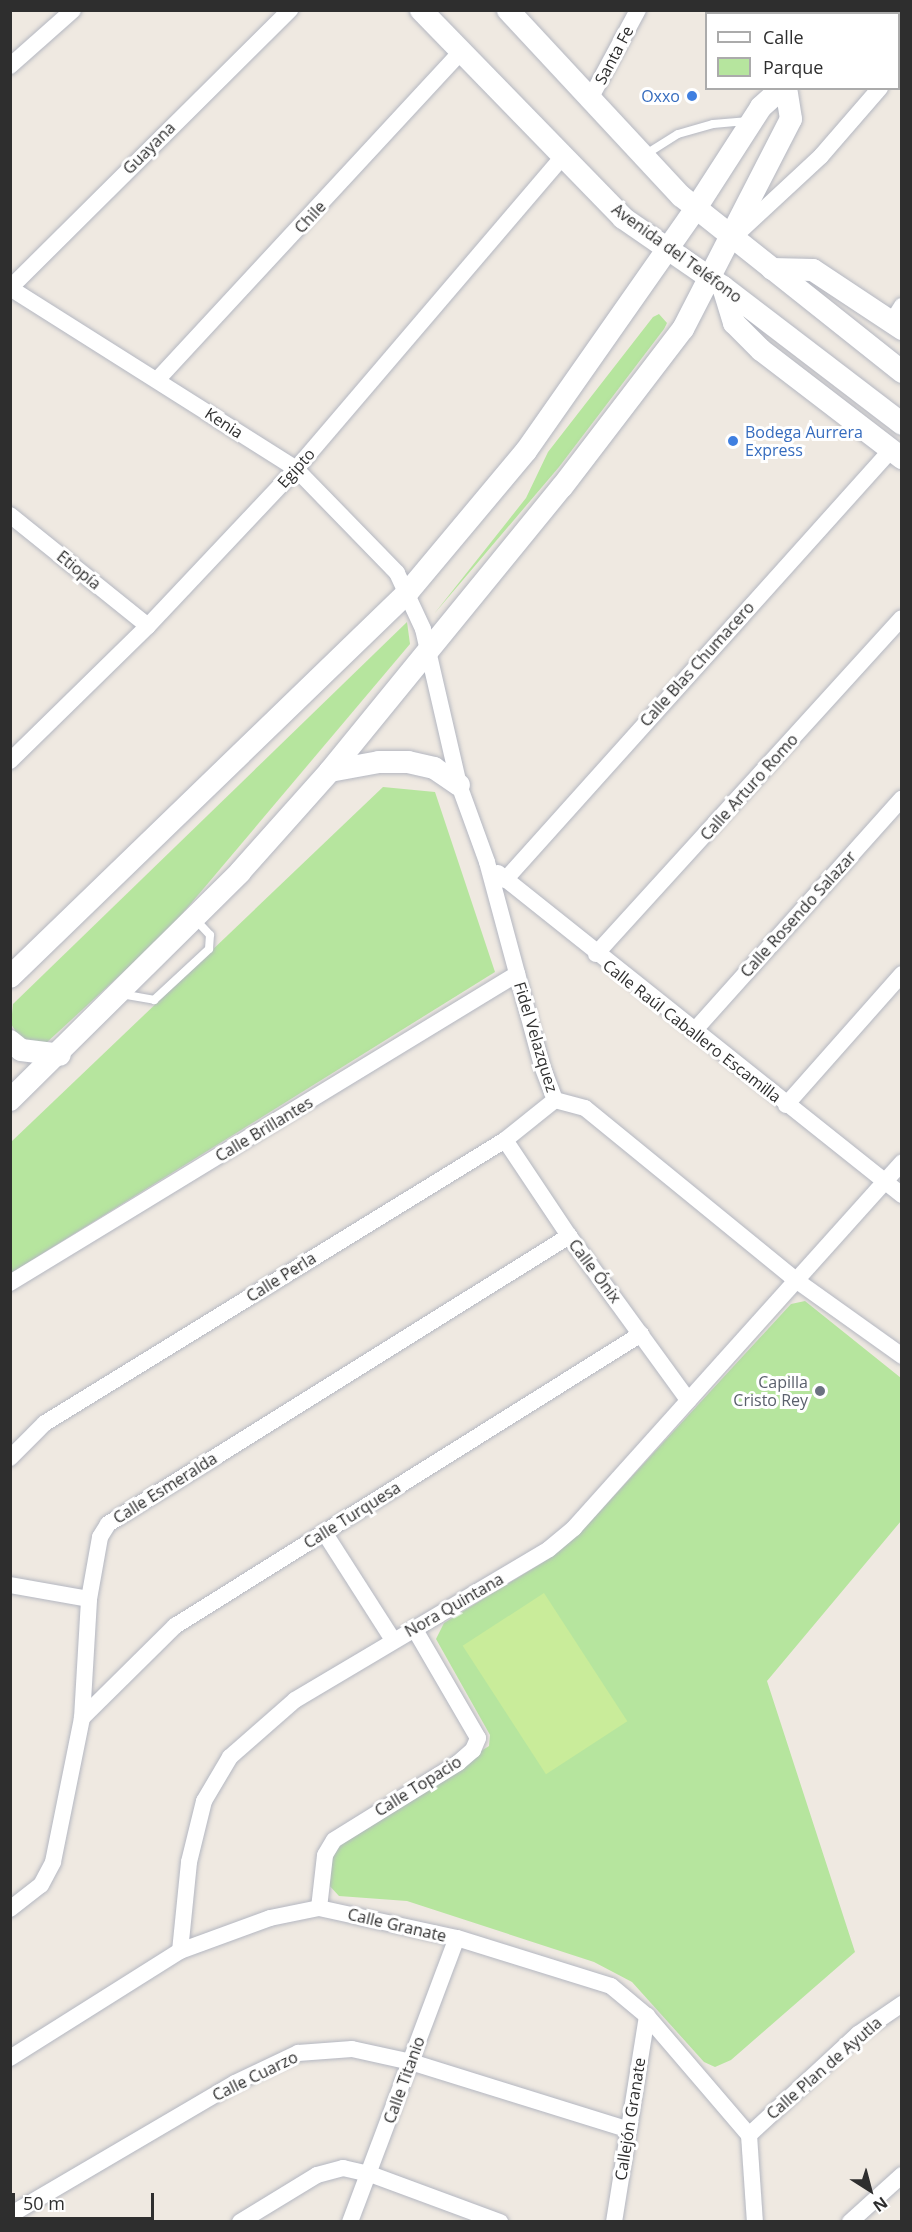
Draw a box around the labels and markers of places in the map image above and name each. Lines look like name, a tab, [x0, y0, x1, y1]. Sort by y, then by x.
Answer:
place label: Oxxo	[641, 86, 680, 106]
marker: Oxxo	[685, 89, 699, 103]
place label: Bodega Aurrera Express	[745, 422, 863, 460]
marker: Bodega Aurrera Express	[726, 434, 740, 448]
place label: Capilla Cristo Rey	[733, 1372, 808, 1410]
marker: Capilla Cristo Rey	[813, 1384, 827, 1398]

